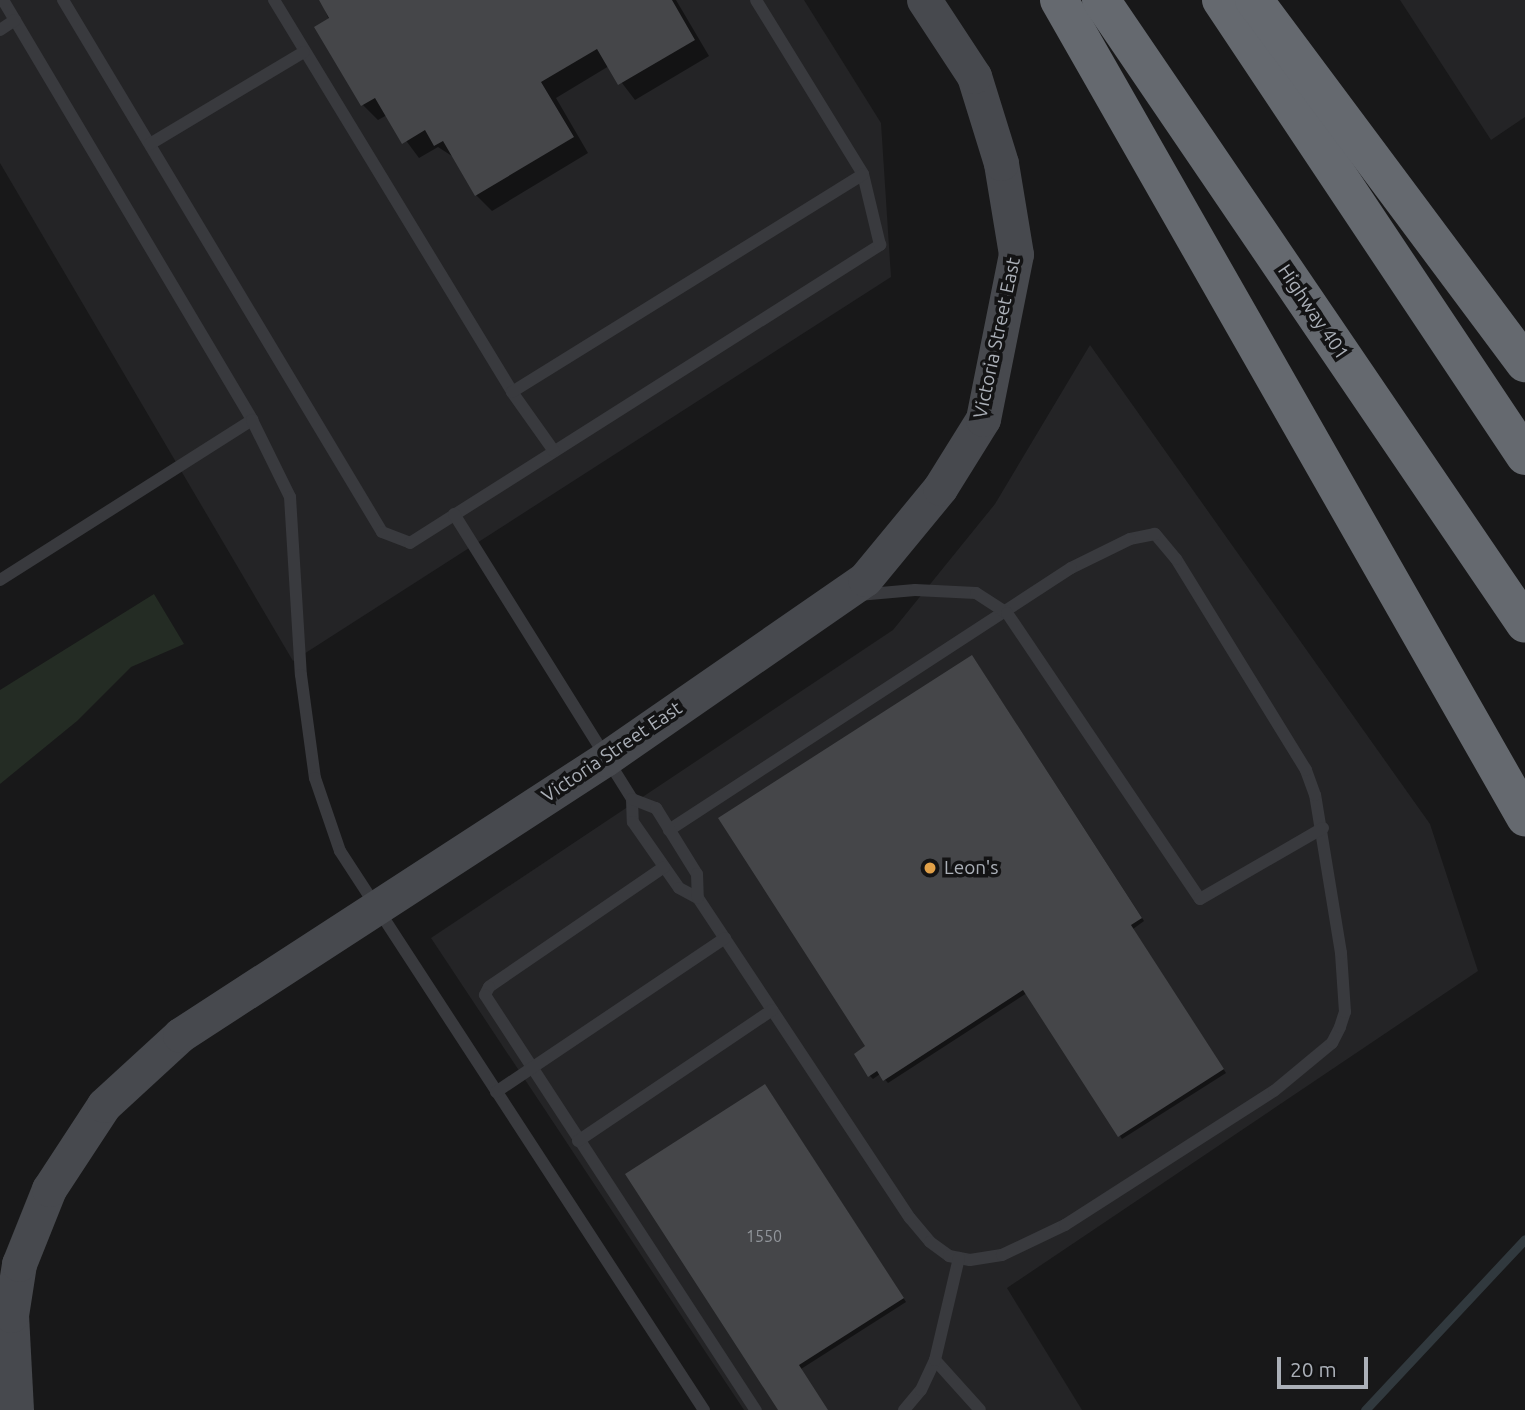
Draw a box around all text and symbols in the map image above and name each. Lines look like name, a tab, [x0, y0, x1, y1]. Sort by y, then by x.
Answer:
street label: Victoria Street East	[969, 255, 1025, 421]
street label: Highway 401	[1273, 260, 1353, 364]
street label: Victoria Street East	[538, 697, 686, 807]
place label: Leon's	[944, 857, 999, 879]
marker: Leon's	[922, 860, 938, 876]
house number: 1550	[746, 1226, 782, 1246]
scale bar	[1280, 1344, 1371, 1388]
text: 20 m	[1290, 1357, 1337, 1381]

